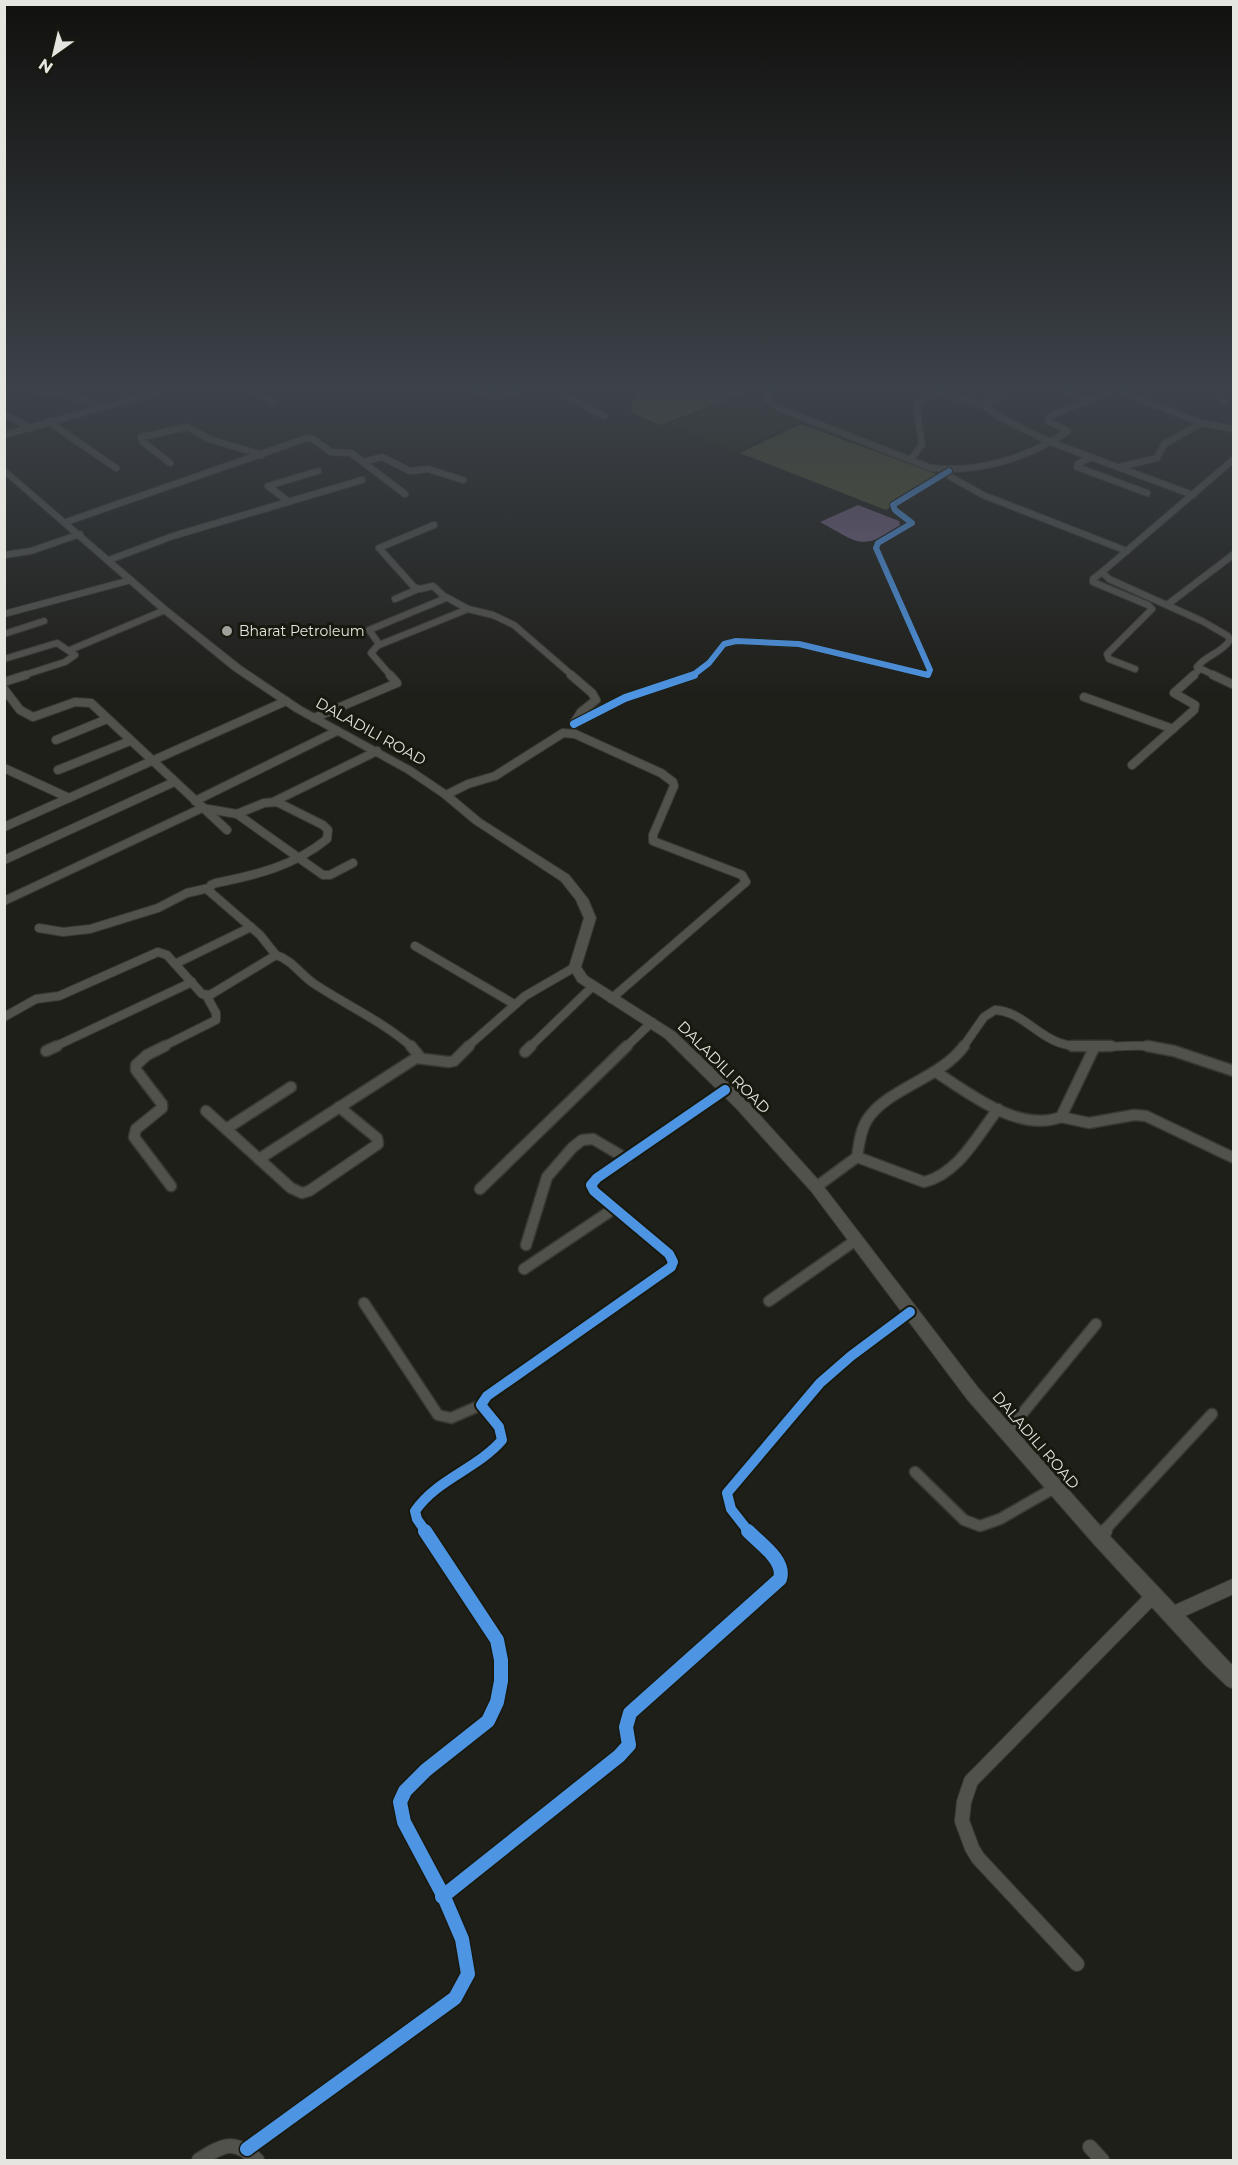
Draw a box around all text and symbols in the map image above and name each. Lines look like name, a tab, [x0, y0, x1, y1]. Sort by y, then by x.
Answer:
north arrow	[24, 24, 84, 84]
text: N	[35, 55, 57, 78]
place label: Bharat Petroleum	[239, 622, 365, 640]
marker: Bharat Petroleum	[220, 624, 234, 638]
street label: DALADILI ROAD	[313, 693, 429, 769]
street label: DALADILI ROAD	[674, 1017, 774, 1117]
street label: DALADILI ROAD	[988, 1387, 1084, 1493]

